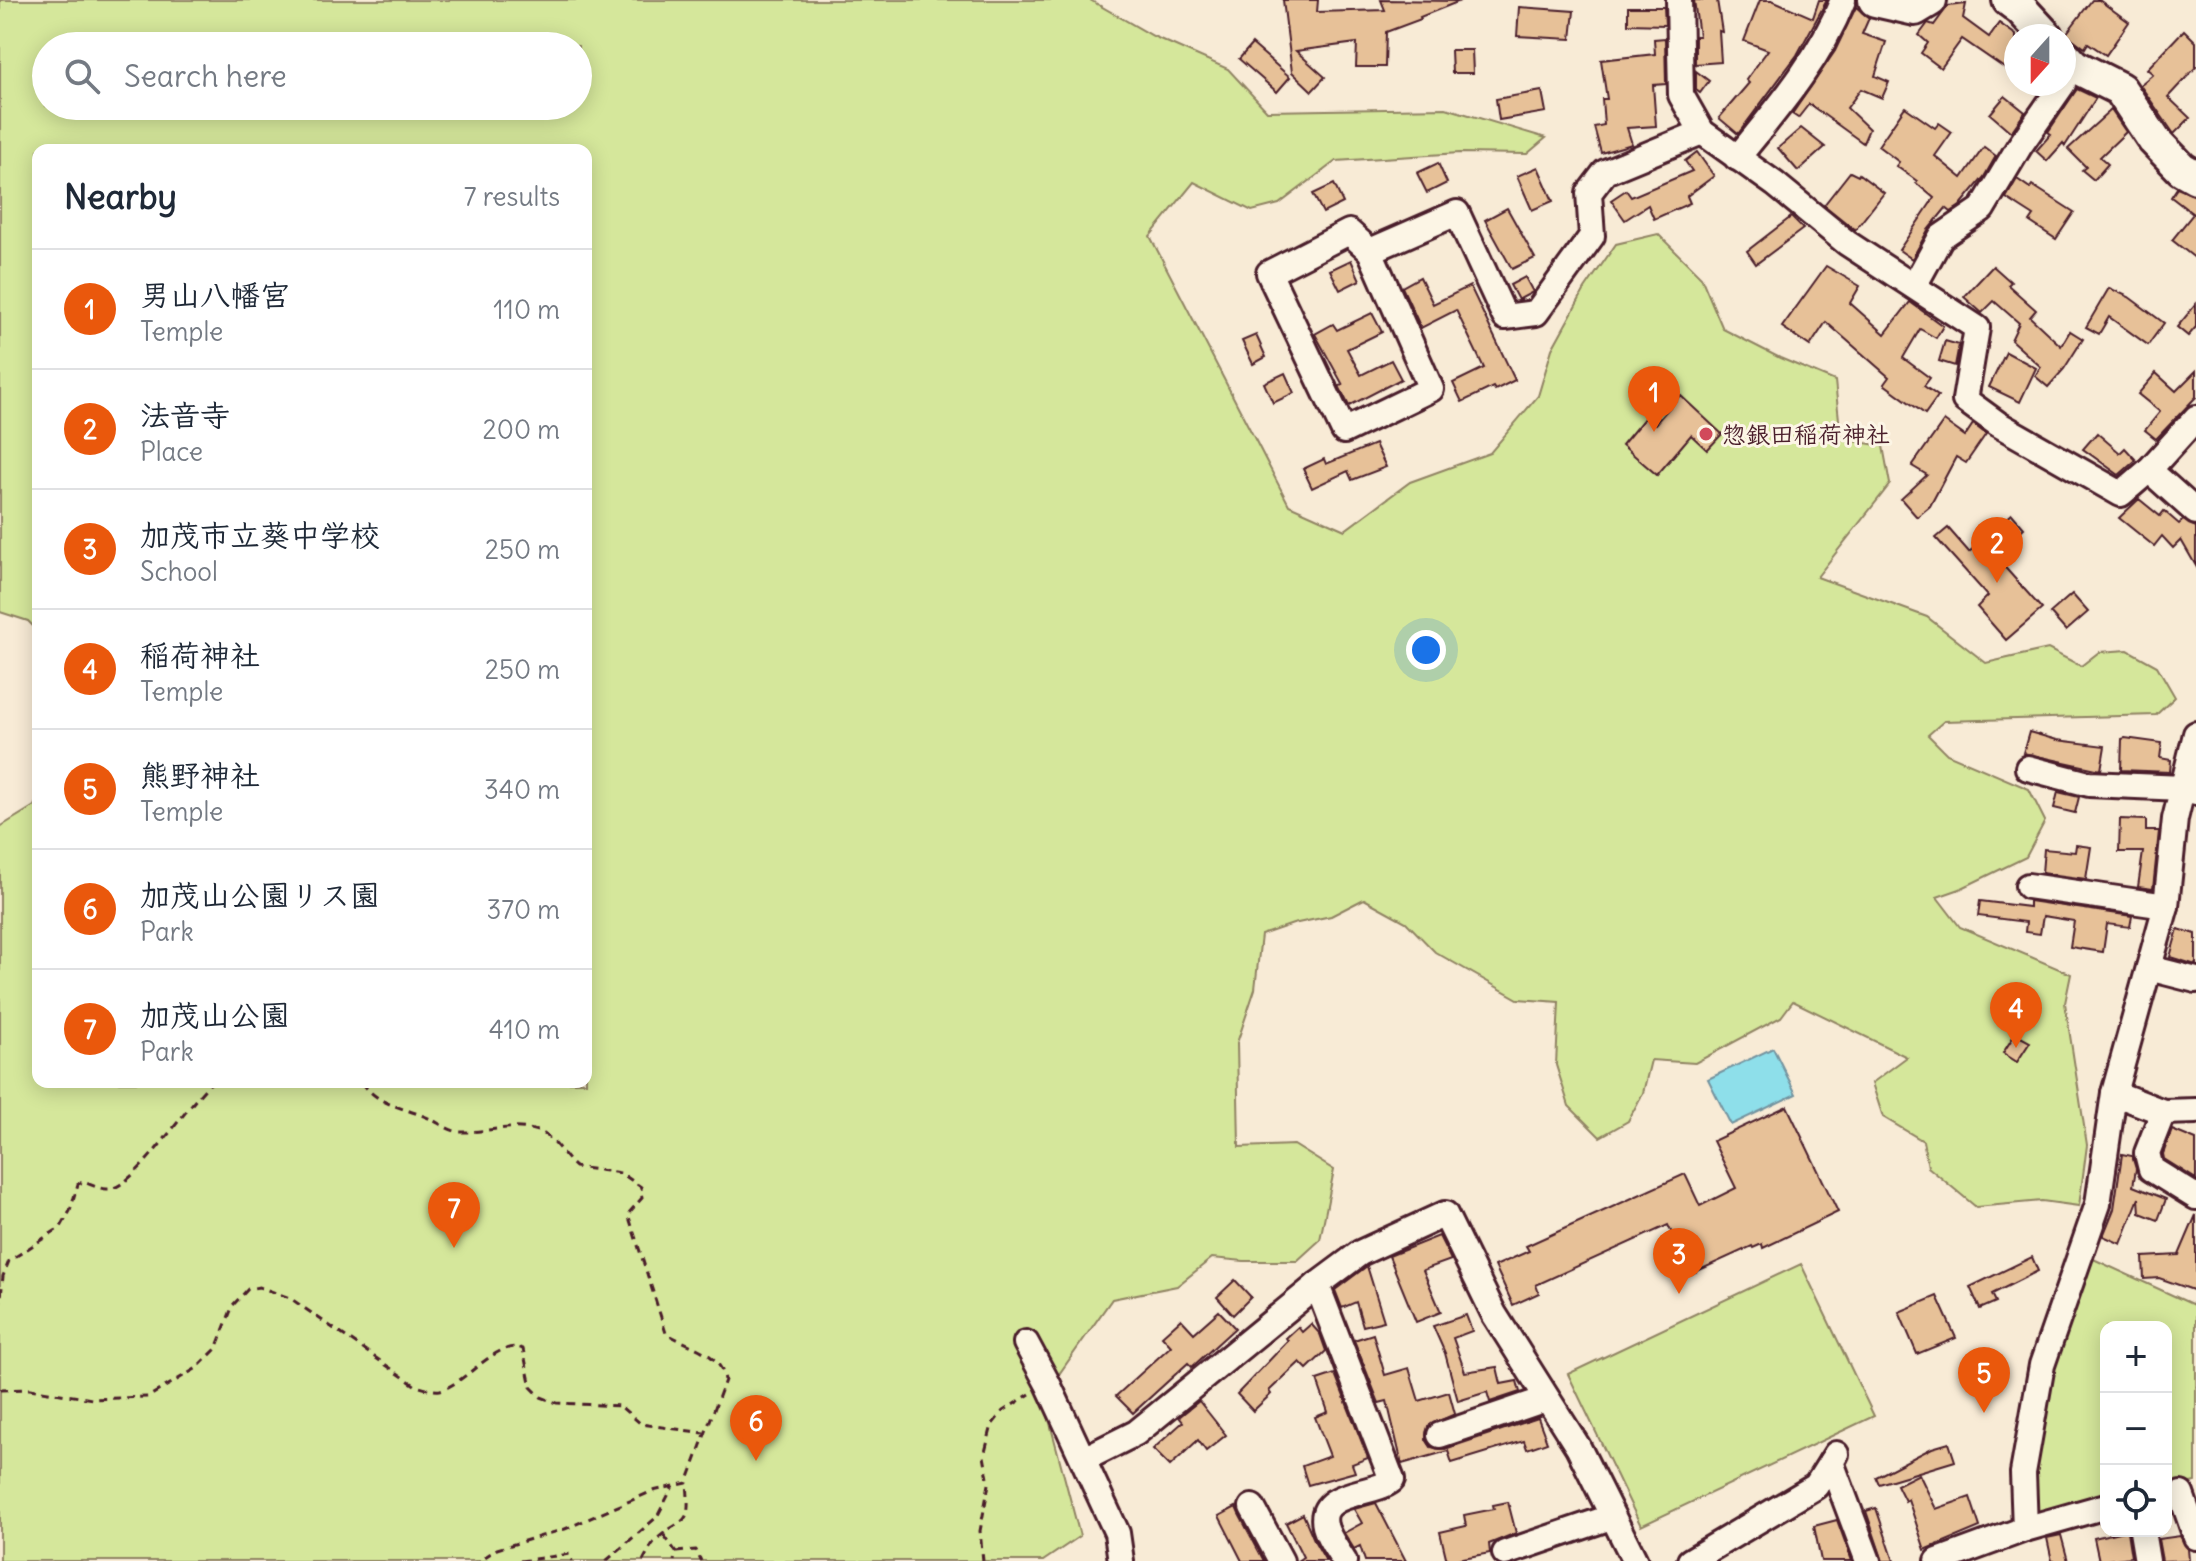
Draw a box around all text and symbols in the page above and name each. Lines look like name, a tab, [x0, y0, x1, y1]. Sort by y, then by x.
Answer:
north arrow	[2004, 24, 2076, 96]
search box	[32, 32, 592, 120]
icon: search	[60, 54, 104, 98]
text: Search here	[124, 57, 287, 95]
text: Nearby	[64, 175, 177, 218]
text: 7 results	[464, 180, 560, 213]
text: 男山八幡宮	[140, 276, 290, 314]
text: 1	[85, 293, 95, 326]
text: 110 m	[493, 293, 560, 326]
text: Temple	[140, 315, 223, 348]
pin: 1	[1628, 366, 1680, 432]
text: 法音寺	[140, 396, 230, 434]
text: 2	[83, 413, 97, 446]
text: 200 m	[483, 413, 560, 446]
place label: 惣銀田稲荷神社	[1722, 419, 1890, 449]
marker: 惣銀田稲荷神社	[1697, 425, 1715, 443]
text: Place	[140, 435, 203, 468]
text: 加茂市立葵中学校	[140, 516, 380, 554]
pin: 2	[1971, 517, 2023, 583]
text: 3	[83, 533, 97, 566]
text: 250 m	[485, 533, 560, 566]
text: School	[140, 555, 218, 588]
your location	[1406, 630, 1446, 670]
text: 稲荷神社	[140, 636, 260, 674]
text: 4	[82, 653, 98, 686]
text: 250 m	[485, 653, 560, 686]
text: Temple	[140, 675, 223, 708]
text: 熊野神社	[140, 756, 260, 794]
text: 5	[83, 773, 97, 806]
text: 340 m	[484, 773, 560, 806]
text: Temple	[140, 795, 223, 828]
text: 加茂山公園リス園	[140, 876, 380, 914]
text: 6	[82, 893, 98, 926]
text: 370 m	[486, 893, 560, 926]
text: Park	[140, 915, 194, 948]
pin: 4	[1990, 982, 2042, 1048]
text: 加茂山公園	[140, 996, 290, 1034]
text: 7	[84, 1013, 96, 1046]
text: 410 m	[489, 1013, 560, 1046]
text: Park	[140, 1035, 194, 1068]
pin: 7	[428, 1182, 480, 1248]
pin: 3	[1653, 1228, 1705, 1294]
map controls	[2100, 1321, 2172, 1537]
button: +	[2100, 1321, 2172, 1393]
pin: 5	[1958, 1347, 2010, 1413]
button: −	[2100, 1393, 2172, 1465]
pin: 6	[730, 1395, 782, 1461]
button: locate	[2100, 1465, 2172, 1537]

